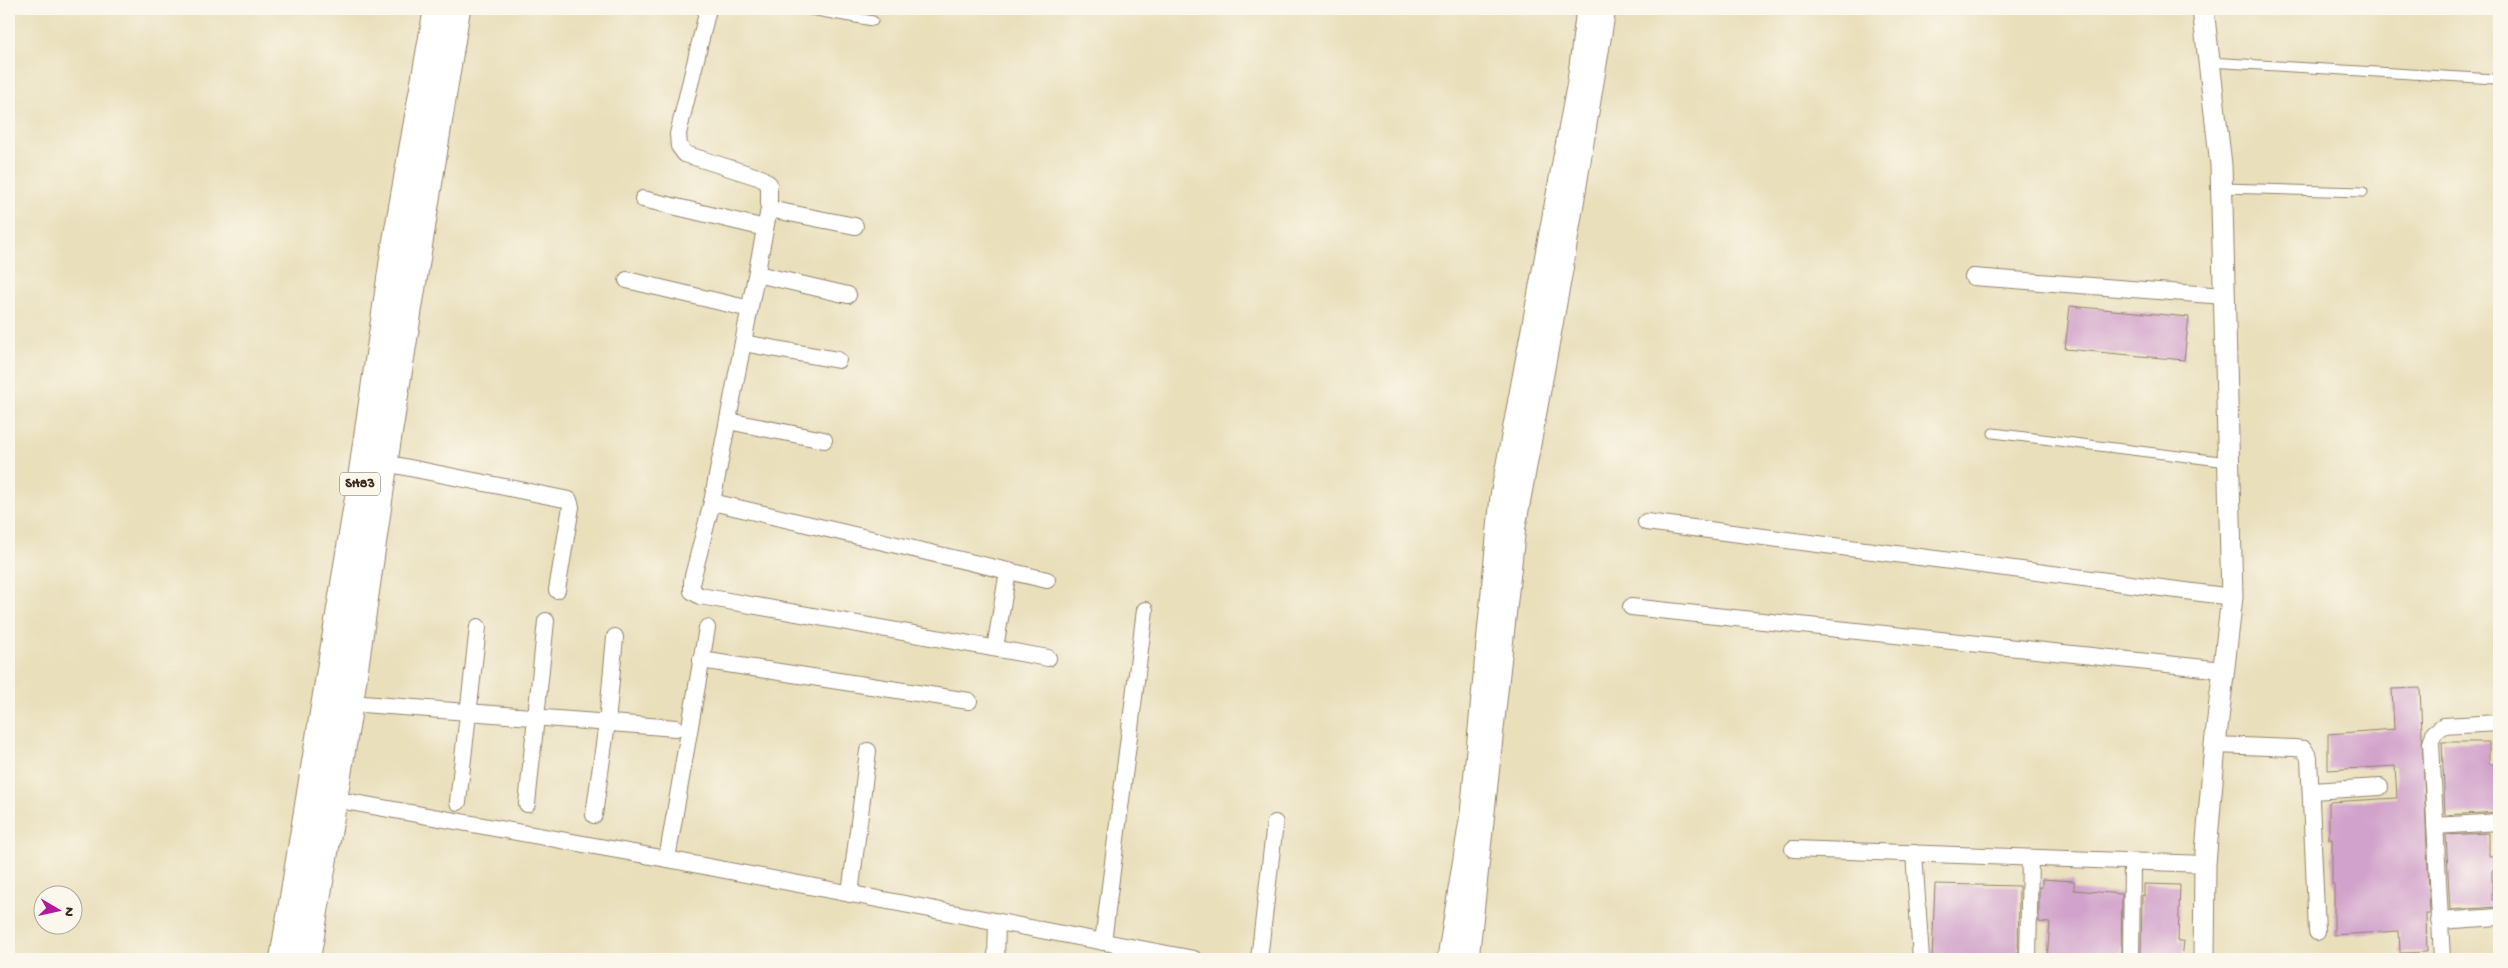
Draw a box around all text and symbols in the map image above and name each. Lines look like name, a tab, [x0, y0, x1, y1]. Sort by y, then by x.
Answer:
road number: SH83	[340, 472, 380, 496]
north arrow	[32, 886, 82, 936]
text: N	[59, 906, 77, 917]

